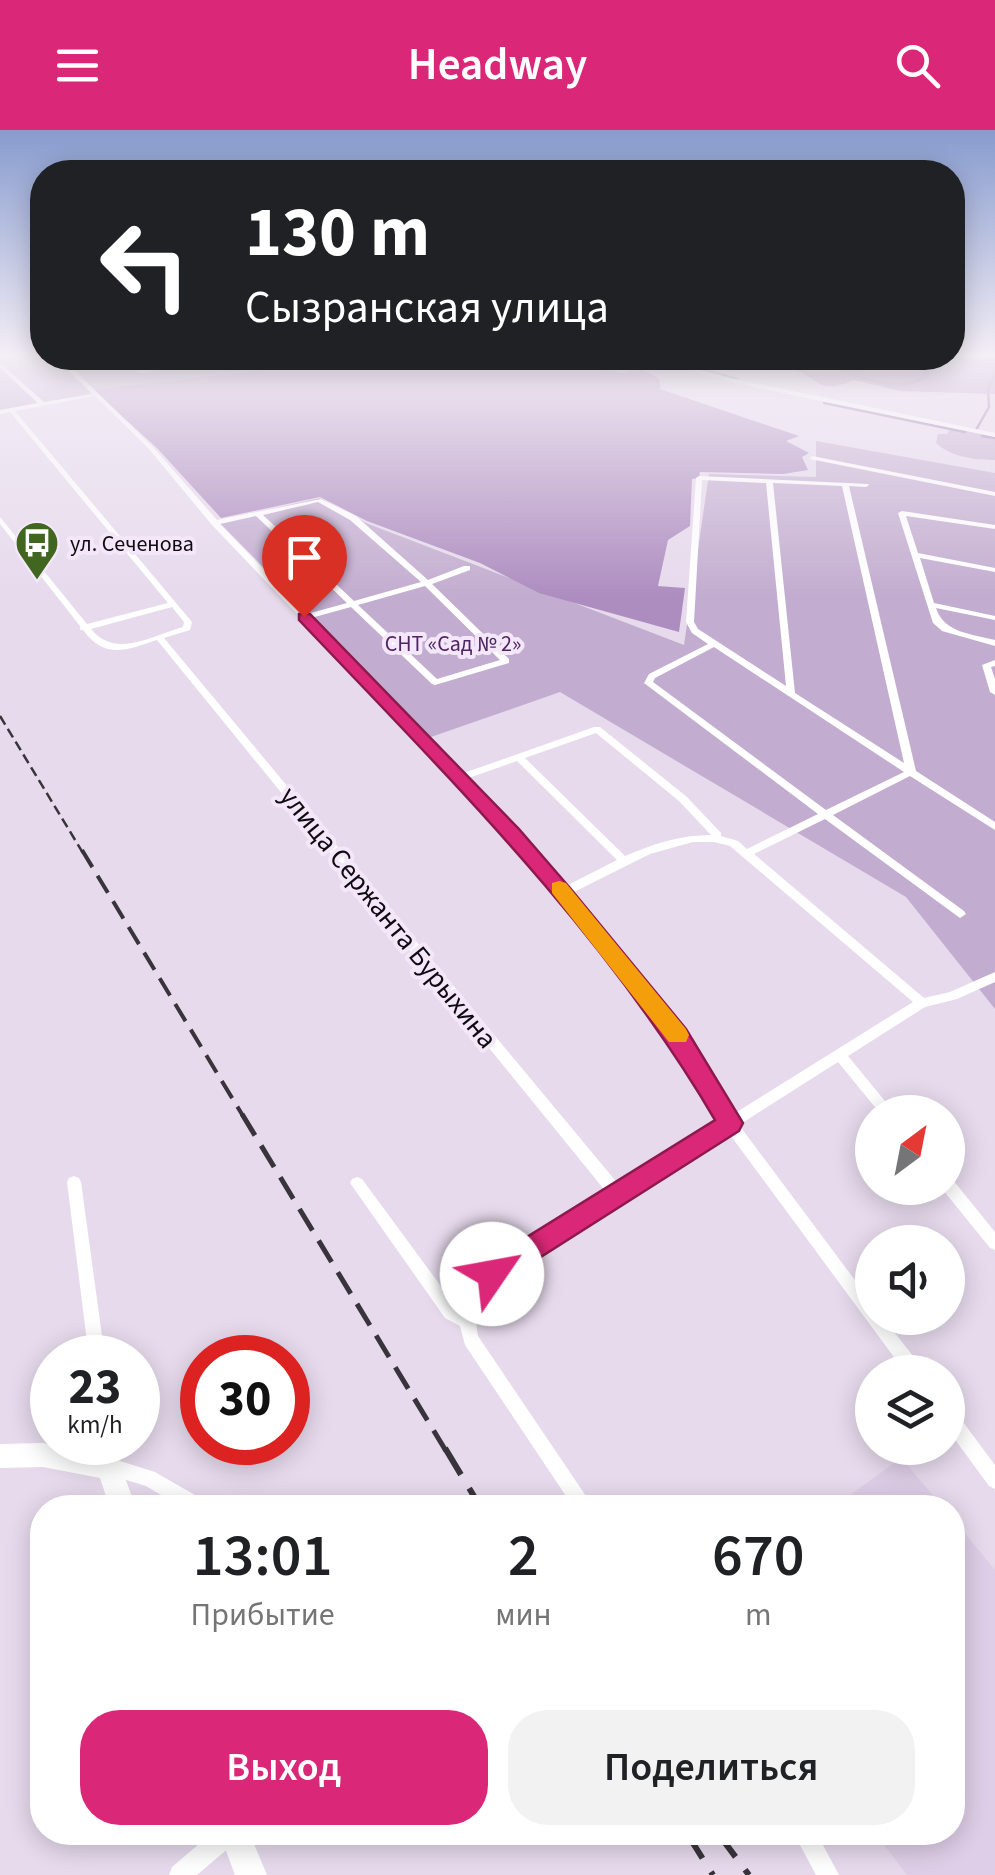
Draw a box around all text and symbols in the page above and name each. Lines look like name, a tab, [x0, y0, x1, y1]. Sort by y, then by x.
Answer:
text: Headway	[408, 33, 587, 97]
icon: menu	[50, 38, 105, 93]
icon: search	[890, 38, 945, 93]
text: 130 m	[245, 183, 430, 283]
icon: left	[80, 200, 210, 330]
text: Сызранская улица	[245, 276, 609, 340]
pin	[262, 515, 347, 618]
bus stop icon: ул. Сеченова	[14, 520, 60, 581]
place label: ул. Сеченова	[70, 528, 194, 560]
icon: arrive	[277, 530, 332, 585]
park label: СНТ «Сад № 2»	[385, 628, 521, 660]
street label: улица Сержанта Бурыхина	[270, 778, 507, 1057]
north arrow	[855, 1095, 965, 1205]
map controls	[855, 1095, 965, 1465]
position arrow	[440, 1222, 544, 1326]
button: sound	[855, 1225, 965, 1335]
speed limit sign: 30	[180, 1335, 310, 1465]
text: 23	[69, 1352, 121, 1423]
button: layers	[855, 1355, 965, 1465]
text: km/h	[67, 1407, 123, 1443]
text: 13:01	[193, 1514, 332, 1599]
text: 2	[508, 1514, 539, 1599]
text: 670	[712, 1514, 804, 1599]
text: Прибытие	[191, 1592, 335, 1638]
text: мин	[495, 1592, 552, 1638]
text: m	[745, 1592, 772, 1638]
button: Выход	[80, 1710, 488, 1825]
button: Поделиться	[508, 1710, 915, 1825]

